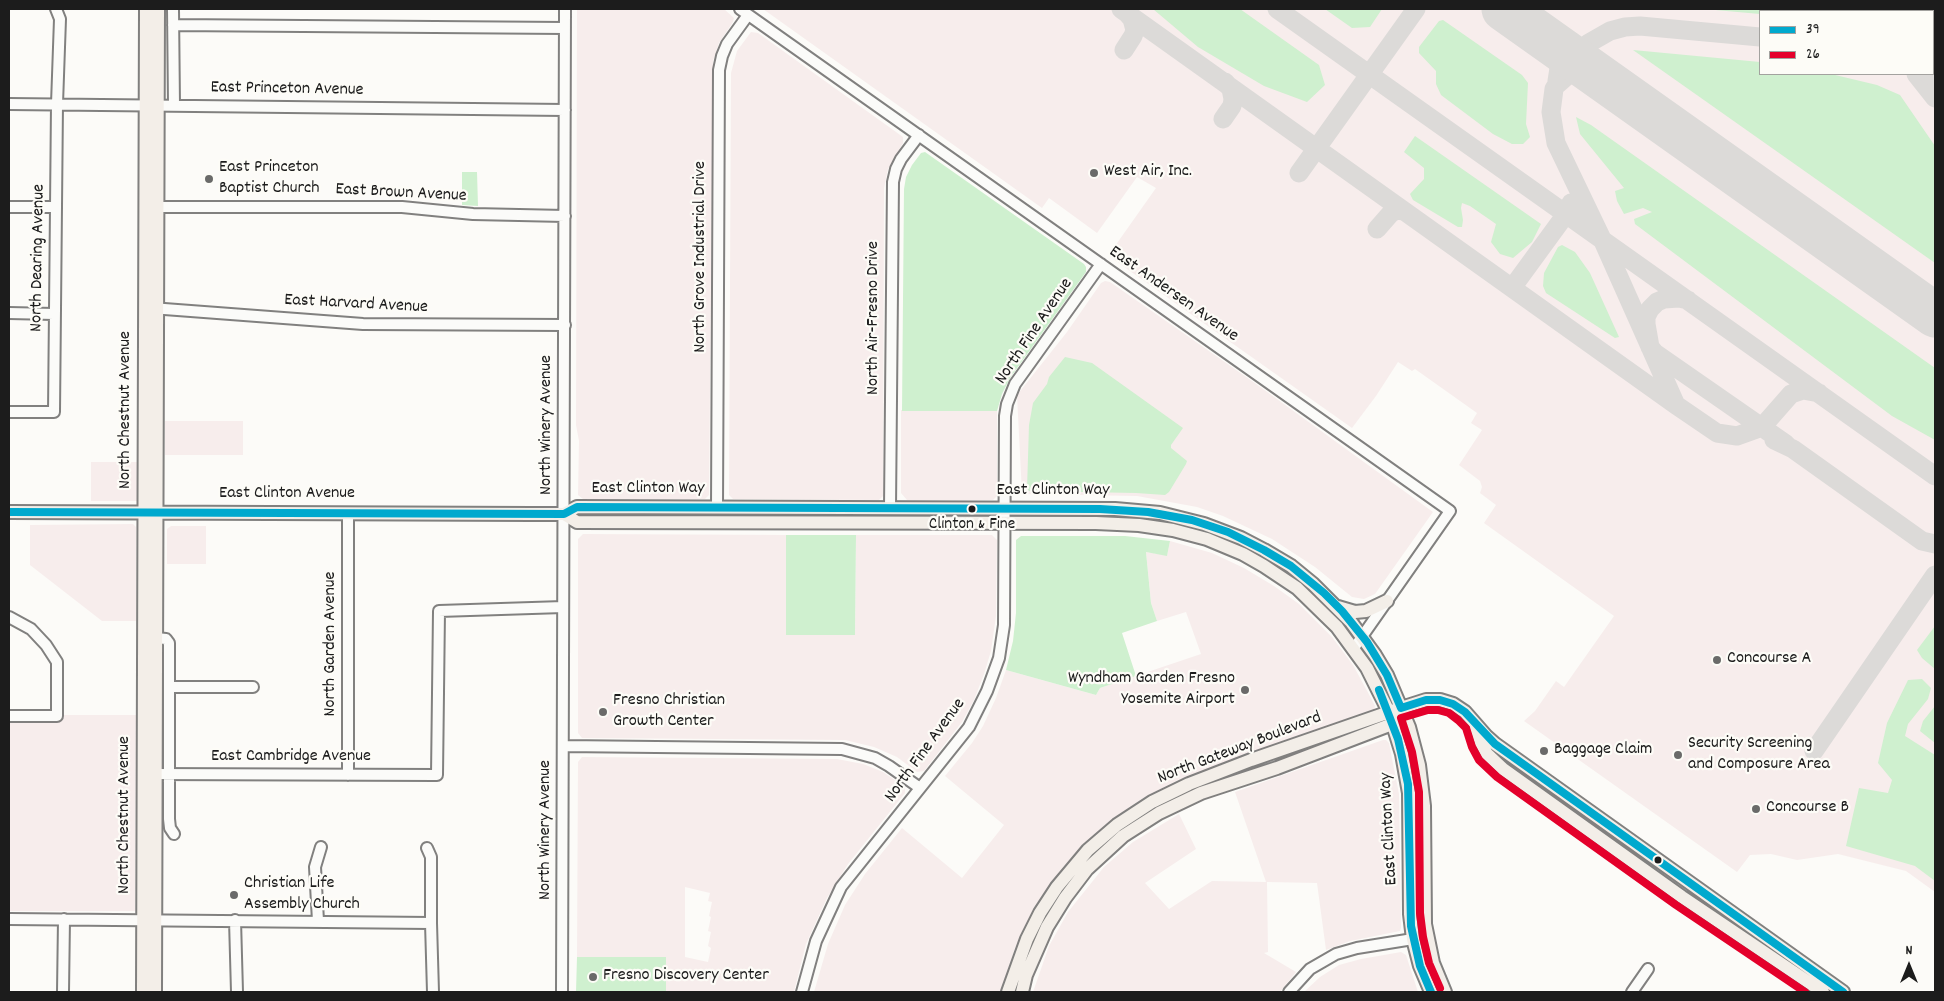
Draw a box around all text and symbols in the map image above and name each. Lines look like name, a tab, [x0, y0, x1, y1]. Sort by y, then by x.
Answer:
legend	[1759, 10, 1934, 75]
text: 39	[1806, 19, 1820, 41]
text: 26	[1806, 44, 1820, 66]
street label: East Princeton Avenue	[210, 78, 364, 102]
place label: East Princeton Baptist Church	[219, 158, 320, 200]
street label: North Grove Industrial Drive	[691, 161, 713, 353]
place label: West Air, Inc.	[1104, 162, 1192, 184]
marker: West Air, Inc.	[1088, 167, 1100, 179]
marker: East Princeton Baptist Church	[203, 173, 215, 185]
street label: East Brown Avenue	[335, 180, 467, 208]
street label: North Dearing Avenue	[27, 184, 51, 332]
street label: North Air-Fresno Drive	[864, 241, 886, 395]
street label: East Andersen Avenue	[1104, 242, 1242, 348]
street label: North Fine Avenue	[992, 275, 1078, 389]
street label: East Harvard Avenue	[284, 290, 428, 320]
street label: North Chestnut Avenue	[116, 331, 138, 489]
street label: North Winery Avenue	[537, 355, 559, 495]
street label: East Clinton Way	[592, 479, 704, 501]
street label: East Clinton Way	[997, 481, 1109, 503]
street label: East Clinton Avenue	[219, 484, 355, 506]
marker: Clinton & Fine	[967, 504, 977, 514]
place label: Clinton & Fine	[929, 516, 1015, 536]
street label: North Garden Avenue	[321, 572, 343, 716]
place label: Concourse A	[1727, 649, 1811, 671]
marker: Concourse A	[1711, 654, 1723, 666]
place label: Wyndham Garden Fresno Yosemite Airport	[1068, 669, 1235, 712]
marker: Wyndham Garden Fresno Yosemite Airport	[1239, 684, 1251, 696]
place label: Fresno Christian Growth Center	[613, 691, 725, 734]
street label: North Fine Avenue	[881, 695, 971, 807]
marker: Fresno Christian Growth Center	[597, 706, 609, 718]
street label: North Gateway Boulevard	[1155, 708, 1325, 790]
place label: Security Screening and Composure Area	[1688, 734, 1830, 776]
street label: North Chestnut Avenue	[115, 736, 137, 894]
place label: Baggage Claim	[1554, 740, 1652, 762]
marker: Baggage Claim	[1538, 745, 1550, 757]
street label: East Cambridge Avenue	[211, 747, 371, 769]
marker: Security Screening and Composure Area	[1672, 749, 1684, 761]
street label: North Winery Avenue	[536, 760, 558, 900]
street label: East Clinton Way	[1376, 772, 1404, 886]
place label: Concourse B	[1766, 798, 1849, 820]
marker: Concourse B	[1750, 803, 1762, 815]
unlabelled marker	[1653, 855, 1663, 865]
place label: Christian Life Assembly Church	[244, 874, 360, 916]
marker: Christian Life Assembly Church	[228, 889, 240, 901]
north arrow	[1884, 941, 1934, 991]
text: N	[1906, 941, 1912, 961]
place label: Fresno Discovery Center	[603, 966, 769, 988]
marker: Fresno Discovery Center	[587, 971, 599, 983]

